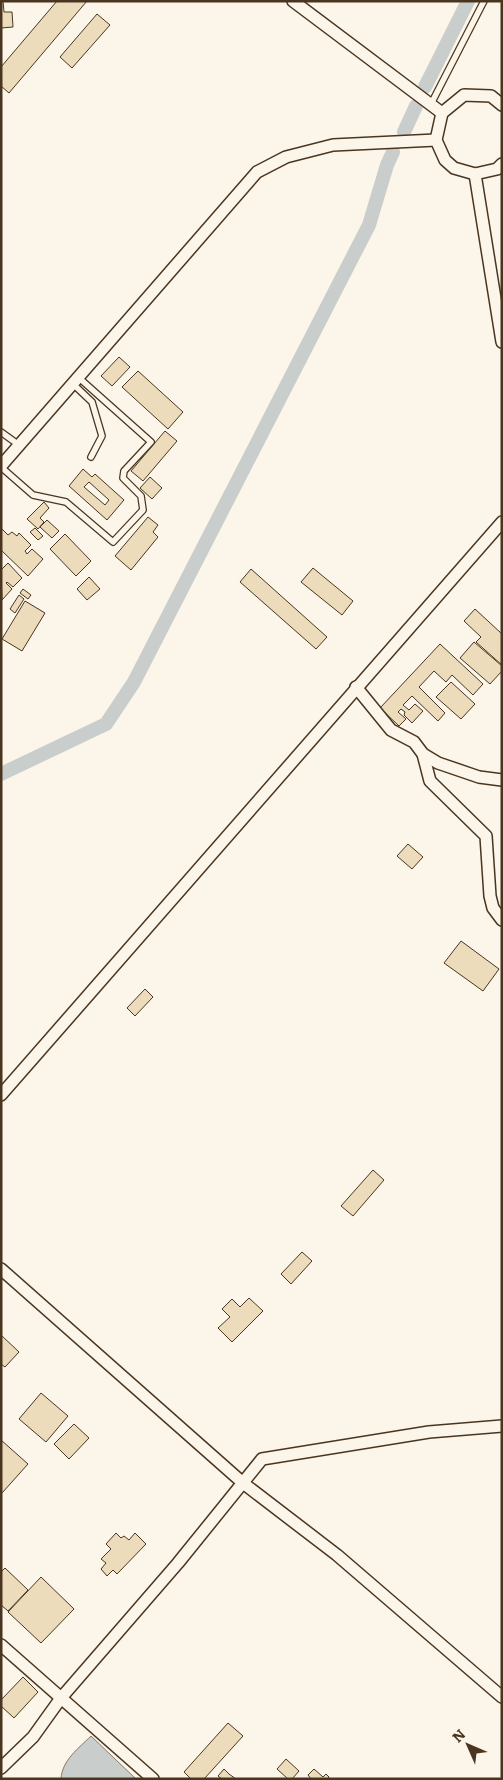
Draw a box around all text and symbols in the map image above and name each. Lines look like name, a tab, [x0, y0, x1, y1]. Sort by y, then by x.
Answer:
north arrow	[443, 1720, 493, 1770]
text: N	[447, 1724, 470, 1746]

